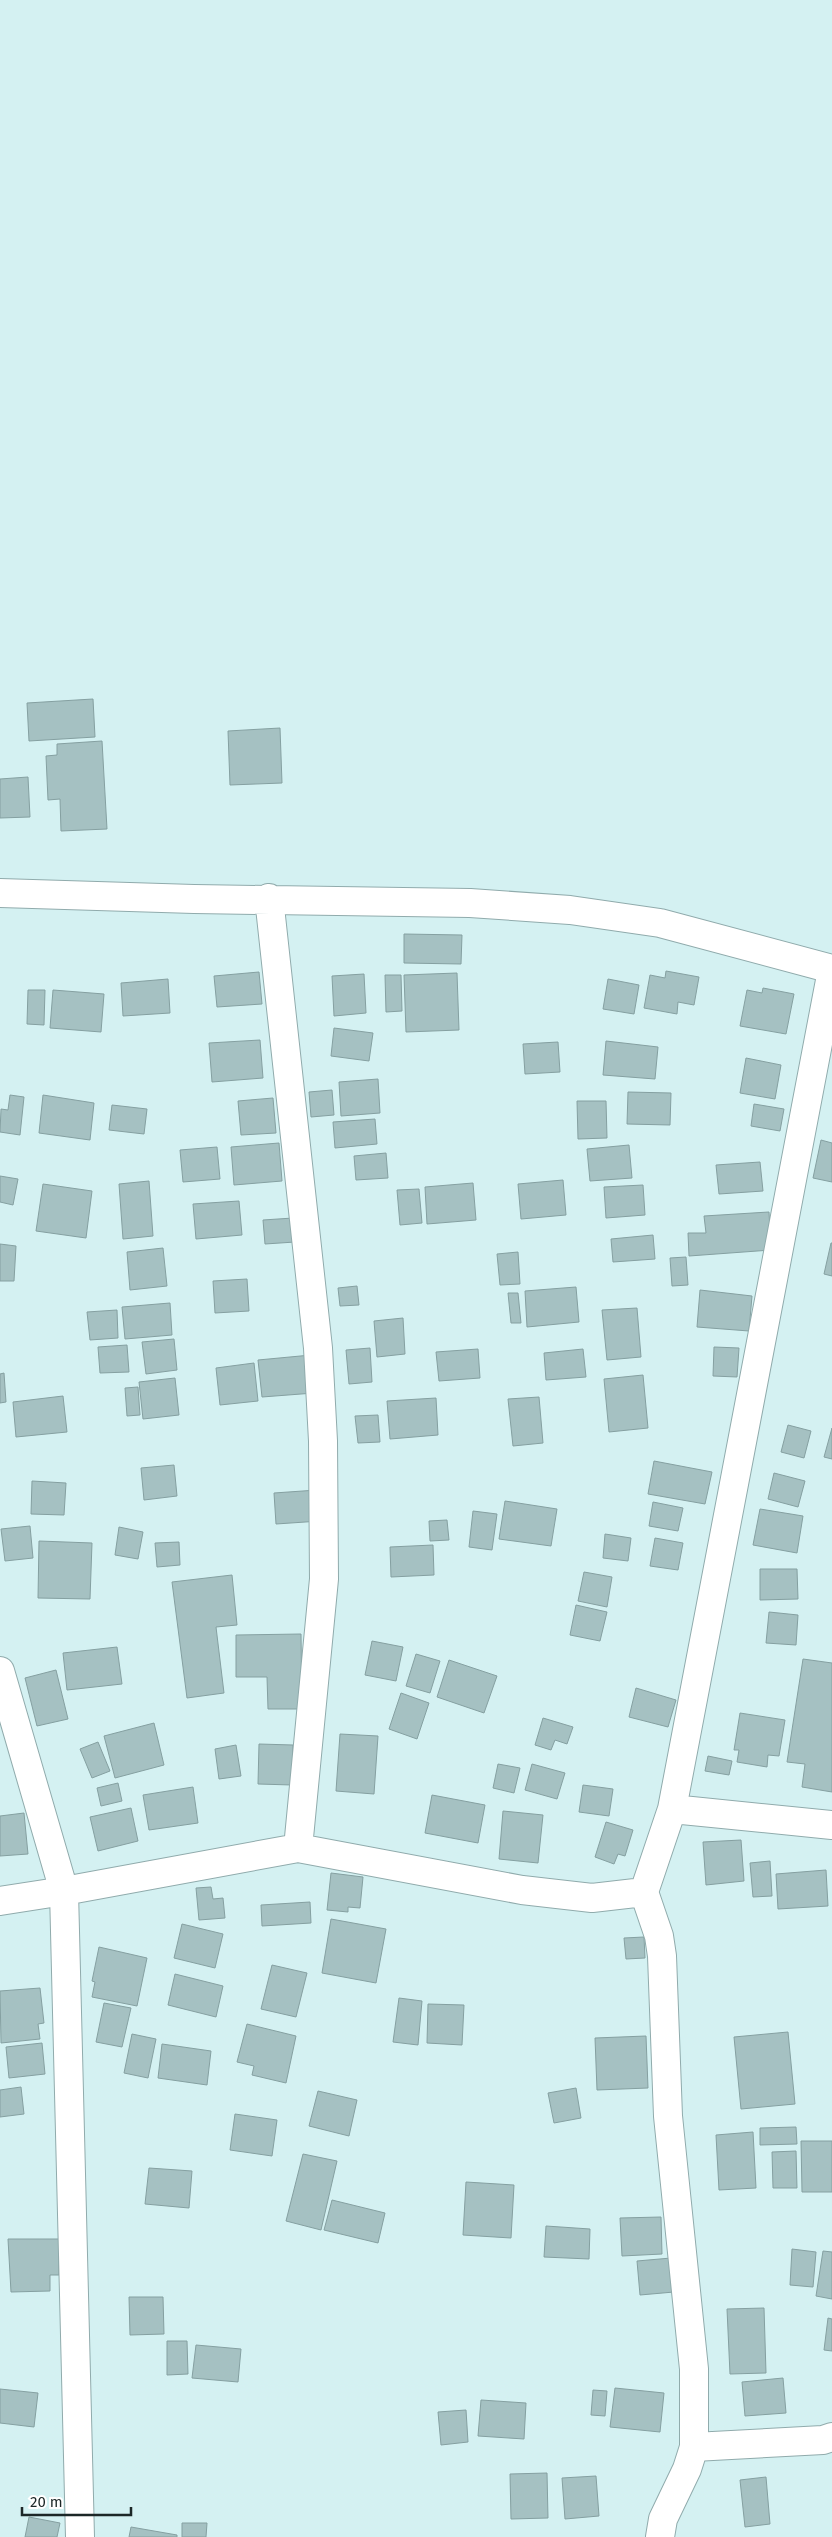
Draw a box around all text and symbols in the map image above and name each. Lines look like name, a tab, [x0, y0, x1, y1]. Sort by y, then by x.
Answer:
scale bar	[22, 2484, 131, 2516]
text: 20 m	[30, 2493, 63, 2511]

